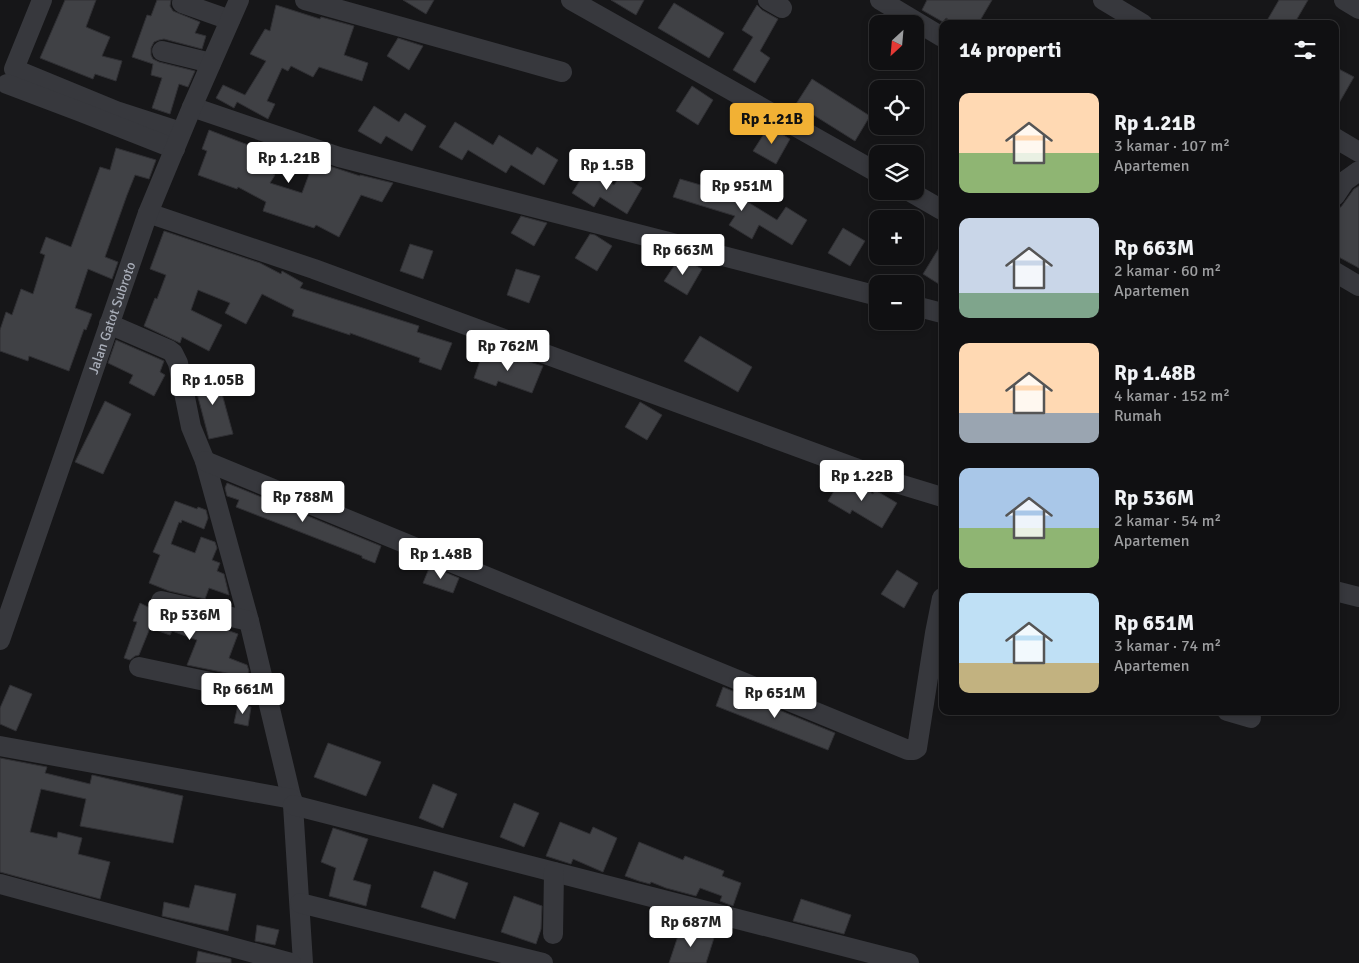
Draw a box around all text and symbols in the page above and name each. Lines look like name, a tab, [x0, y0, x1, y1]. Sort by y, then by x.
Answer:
north arrow	[869, 15, 924, 70]
map controls	[869, 15, 924, 330]
icon: filters	[1291, 36, 1319, 64]
text: 14 properti	[959, 37, 1062, 63]
button: locate	[869, 80, 924, 135]
pin: Rp 1.21B	[720, 102, 824, 145]
text: Rp 1.21B	[741, 109, 803, 129]
text: Rp 1.21B	[1114, 110, 1196, 136]
icon: home	[999, 113, 1059, 173]
text: 3 kamar · 107 m²	[1114, 136, 1230, 156]
pin: Rp 1.21B	[237, 142, 341, 184]
button: layers	[869, 145, 924, 200]
text: Rp 1.21B	[258, 148, 320, 168]
pin: Rp 1.5B	[561, 148, 653, 191]
text: Rp 1.5B	[580, 155, 634, 175]
text: Apartemen	[1114, 156, 1190, 176]
pin: Rp 951M	[696, 170, 788, 212]
text: Rp 951M	[711, 176, 773, 196]
button: +	[869, 210, 924, 265]
pin: Rp 663M	[637, 234, 729, 276]
text: Rp 663M	[1114, 235, 1194, 261]
icon: home	[999, 238, 1059, 298]
text: Rp 663M	[652, 240, 714, 260]
street label: Jalan Gatot Subroto	[85, 259, 139, 376]
text: 2 kamar · 60 m²	[1114, 261, 1221, 281]
button: −	[869, 275, 924, 330]
text: Apartemen	[1114, 281, 1190, 301]
pin: Rp 762M	[462, 330, 554, 372]
text: Rp 762M	[477, 336, 539, 356]
text: Rp 1.48B	[1114, 360, 1196, 386]
icon: home	[999, 363, 1059, 423]
pin: Rp 1.05B	[161, 364, 265, 406]
text: Rp 1.05B	[182, 370, 244, 390]
text: 4 kamar · 152 m²	[1114, 386, 1230, 406]
text: Rumah	[1114, 406, 1162, 426]
pin: Rp 1.22B	[810, 460, 914, 502]
text: Rp 1.22B	[831, 466, 893, 486]
pin: Rp 788M	[257, 480, 349, 523]
text: Rp 536M	[1114, 485, 1194, 511]
text: Rp 788M	[272, 487, 334, 507]
icon: home	[999, 488, 1059, 548]
text: 2 kamar · 54 m²	[1114, 511, 1221, 531]
text: Apartemen	[1114, 531, 1190, 551]
pin: Rp 1.48B	[389, 538, 493, 580]
text: Rp 1.48B	[410, 544, 472, 564]
pin: Rp 536M	[144, 598, 236, 641]
text: Rp 536M	[159, 605, 221, 625]
text: Rp 651M	[1114, 610, 1194, 636]
icon: home	[999, 613, 1059, 673]
text: 3 kamar · 74 m²	[1114, 636, 1221, 656]
text: Apartemen	[1114, 656, 1190, 676]
pin: Rp 661M	[197, 672, 289, 715]
pin: Rp 651M	[729, 676, 821, 719]
text: Rp 661M	[212, 679, 274, 699]
text: Rp 651M	[744, 683, 806, 703]
pin: Rp 687M	[645, 906, 737, 948]
text: Rp 687M	[660, 912, 722, 932]

